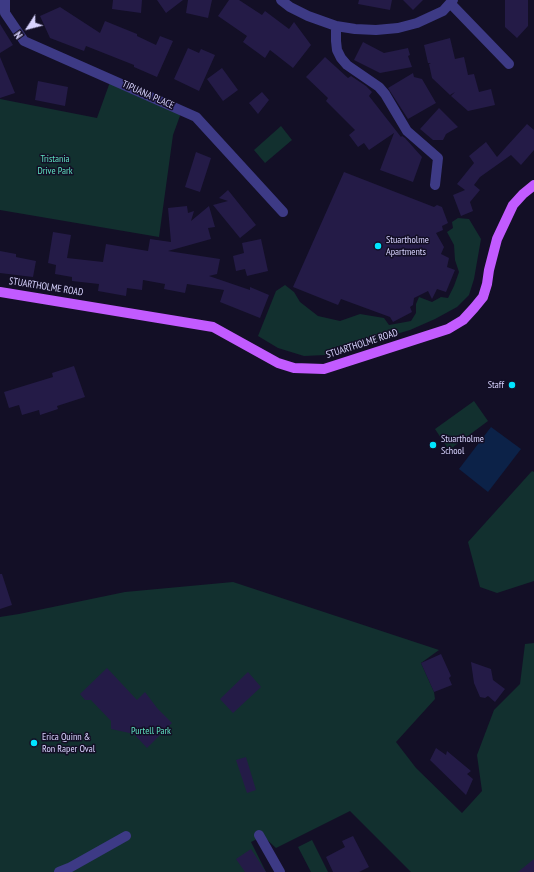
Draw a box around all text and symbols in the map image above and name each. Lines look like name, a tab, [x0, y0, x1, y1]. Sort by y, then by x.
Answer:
north arrow	[8, 8, 48, 48]
text: N	[11, 29, 26, 42]
street label: TIPUANA PLACE	[120, 78, 176, 112]
park label: Tristania Drive Park	[37, 153, 73, 176]
place label: Stuartholme Apartments	[386, 234, 429, 258]
marker: Stuartholme Apartments	[373, 241, 383, 251]
street label: STUARTHOLME ROAD	[8, 275, 84, 299]
street label: STUARTHOLME ROAD	[324, 327, 400, 361]
place label: Staff	[488, 379, 504, 391]
marker: Staff	[507, 380, 517, 390]
place label: Stuartholme School	[441, 433, 484, 456]
marker: Stuartholme School	[428, 440, 438, 450]
park label: Purtell Park	[131, 725, 171, 737]
place label: Erica Quinn & Ron Raper Oval	[42, 731, 95, 754]
marker: Erica Quinn & Ron Raper Oval	[29, 738, 39, 748]

